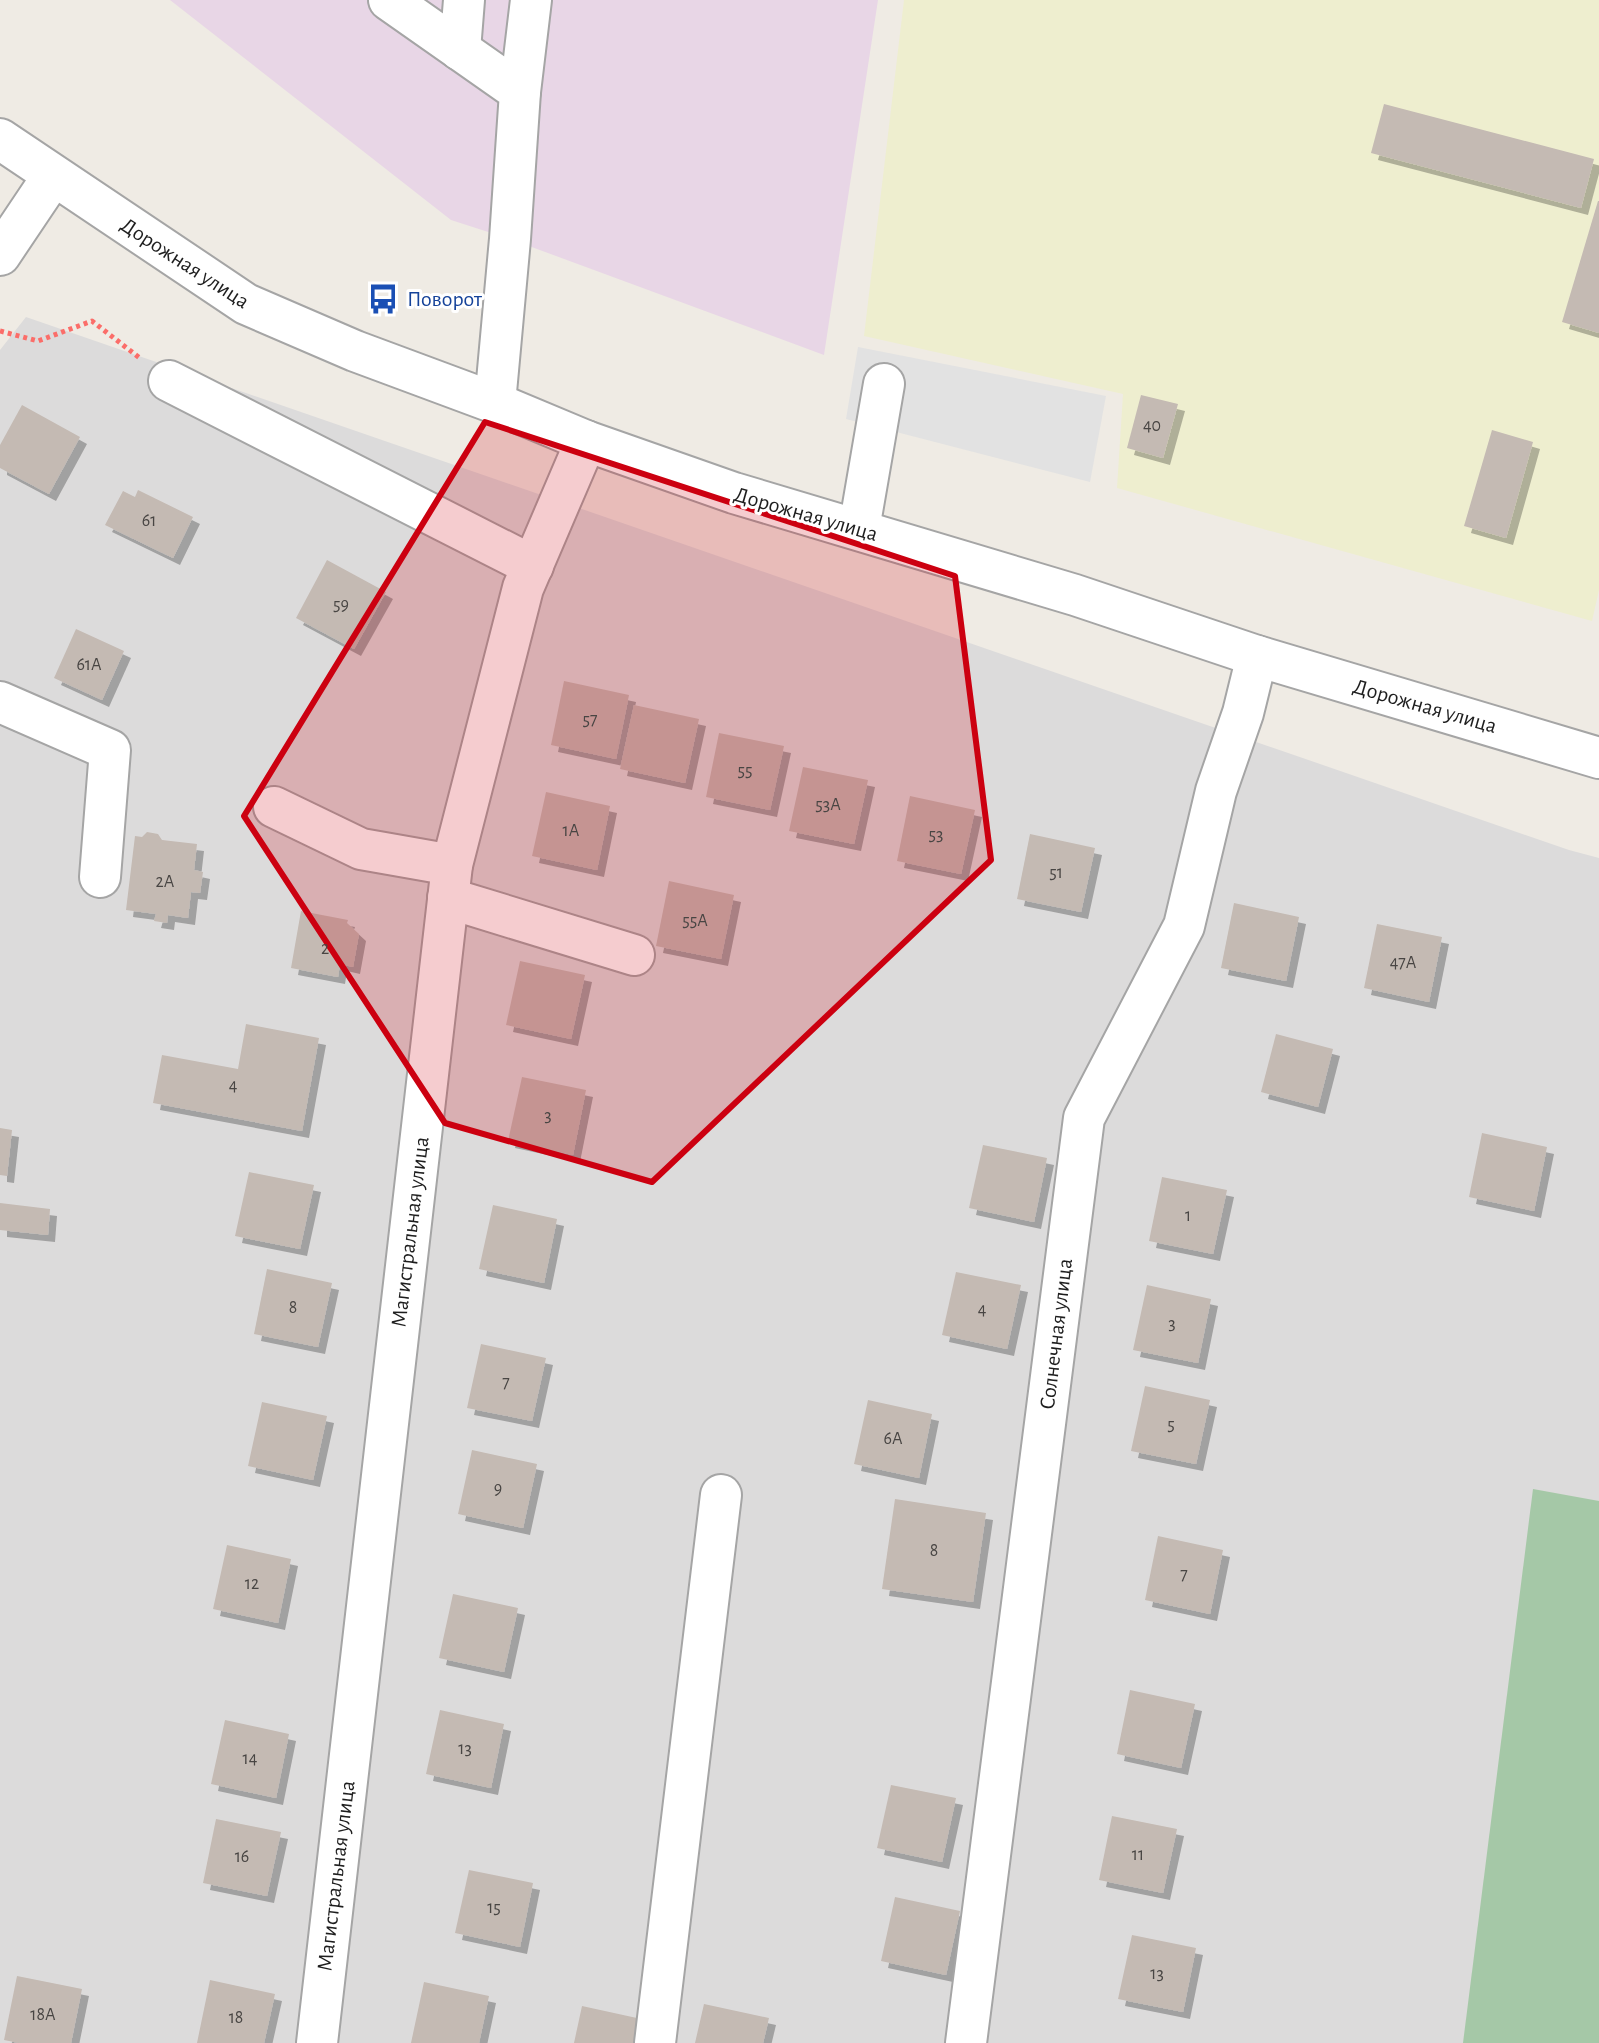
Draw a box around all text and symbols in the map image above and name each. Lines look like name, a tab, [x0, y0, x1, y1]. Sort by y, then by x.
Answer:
street label: Дорожная улица	[117, 213, 253, 313]
bus stop icon: Поворот	[366, 282, 400, 316]
place label: Поворот	[407, 288, 483, 310]
house number: 40	[1143, 417, 1161, 435]
street label: Дорожная улица	[732, 483, 880, 545]
house number: 61	[142, 512, 156, 530]
house number: 59	[333, 596, 349, 614]
house number: 61А	[76, 656, 102, 674]
street label: Дорожная улица	[1351, 675, 1499, 737]
house number: 57	[582, 711, 598, 729]
house number: 55	[737, 762, 753, 780]
house number: 53А	[815, 796, 841, 814]
house number: 1А	[563, 822, 580, 840]
house number: 53	[929, 826, 943, 844]
house number: 51	[1049, 864, 1063, 882]
house number: 2А	[156, 873, 175, 891]
house number: 55А	[682, 912, 708, 930]
house number: 2	[321, 940, 329, 958]
house number: 47А	[1390, 954, 1417, 972]
house number: 4	[229, 1077, 238, 1095]
house number: 3	[544, 1107, 552, 1125]
street label: Магистральная улица	[387, 1135, 433, 1329]
house number: 1	[1185, 1207, 1191, 1225]
street label: Солнечная улица	[1036, 1257, 1076, 1411]
house number: 8	[289, 1299, 297, 1317]
house number: 4	[978, 1301, 987, 1319]
house number: 3	[1168, 1315, 1176, 1333]
house number: 7	[502, 1374, 510, 1392]
house number: 5	[1167, 1416, 1175, 1434]
house number: 6А	[883, 1430, 903, 1448]
house number: 9	[494, 1480, 502, 1498]
house number: 8	[930, 1542, 938, 1560]
house number: 7	[1180, 1566, 1188, 1584]
house number: 12	[245, 1575, 259, 1593]
house number: 13	[458, 1740, 472, 1758]
house number: 14	[243, 1750, 258, 1768]
street label: Магистральная улица	[313, 1779, 359, 1973]
house number: 11	[1132, 1846, 1144, 1864]
house number: 16	[235, 1848, 249, 1866]
house number: 15	[487, 1899, 501, 1917]
house number: 13	[1150, 1965, 1164, 1983]
house number: 18А	[30, 2006, 56, 2024]
house number: 18	[229, 2009, 243, 2027]

